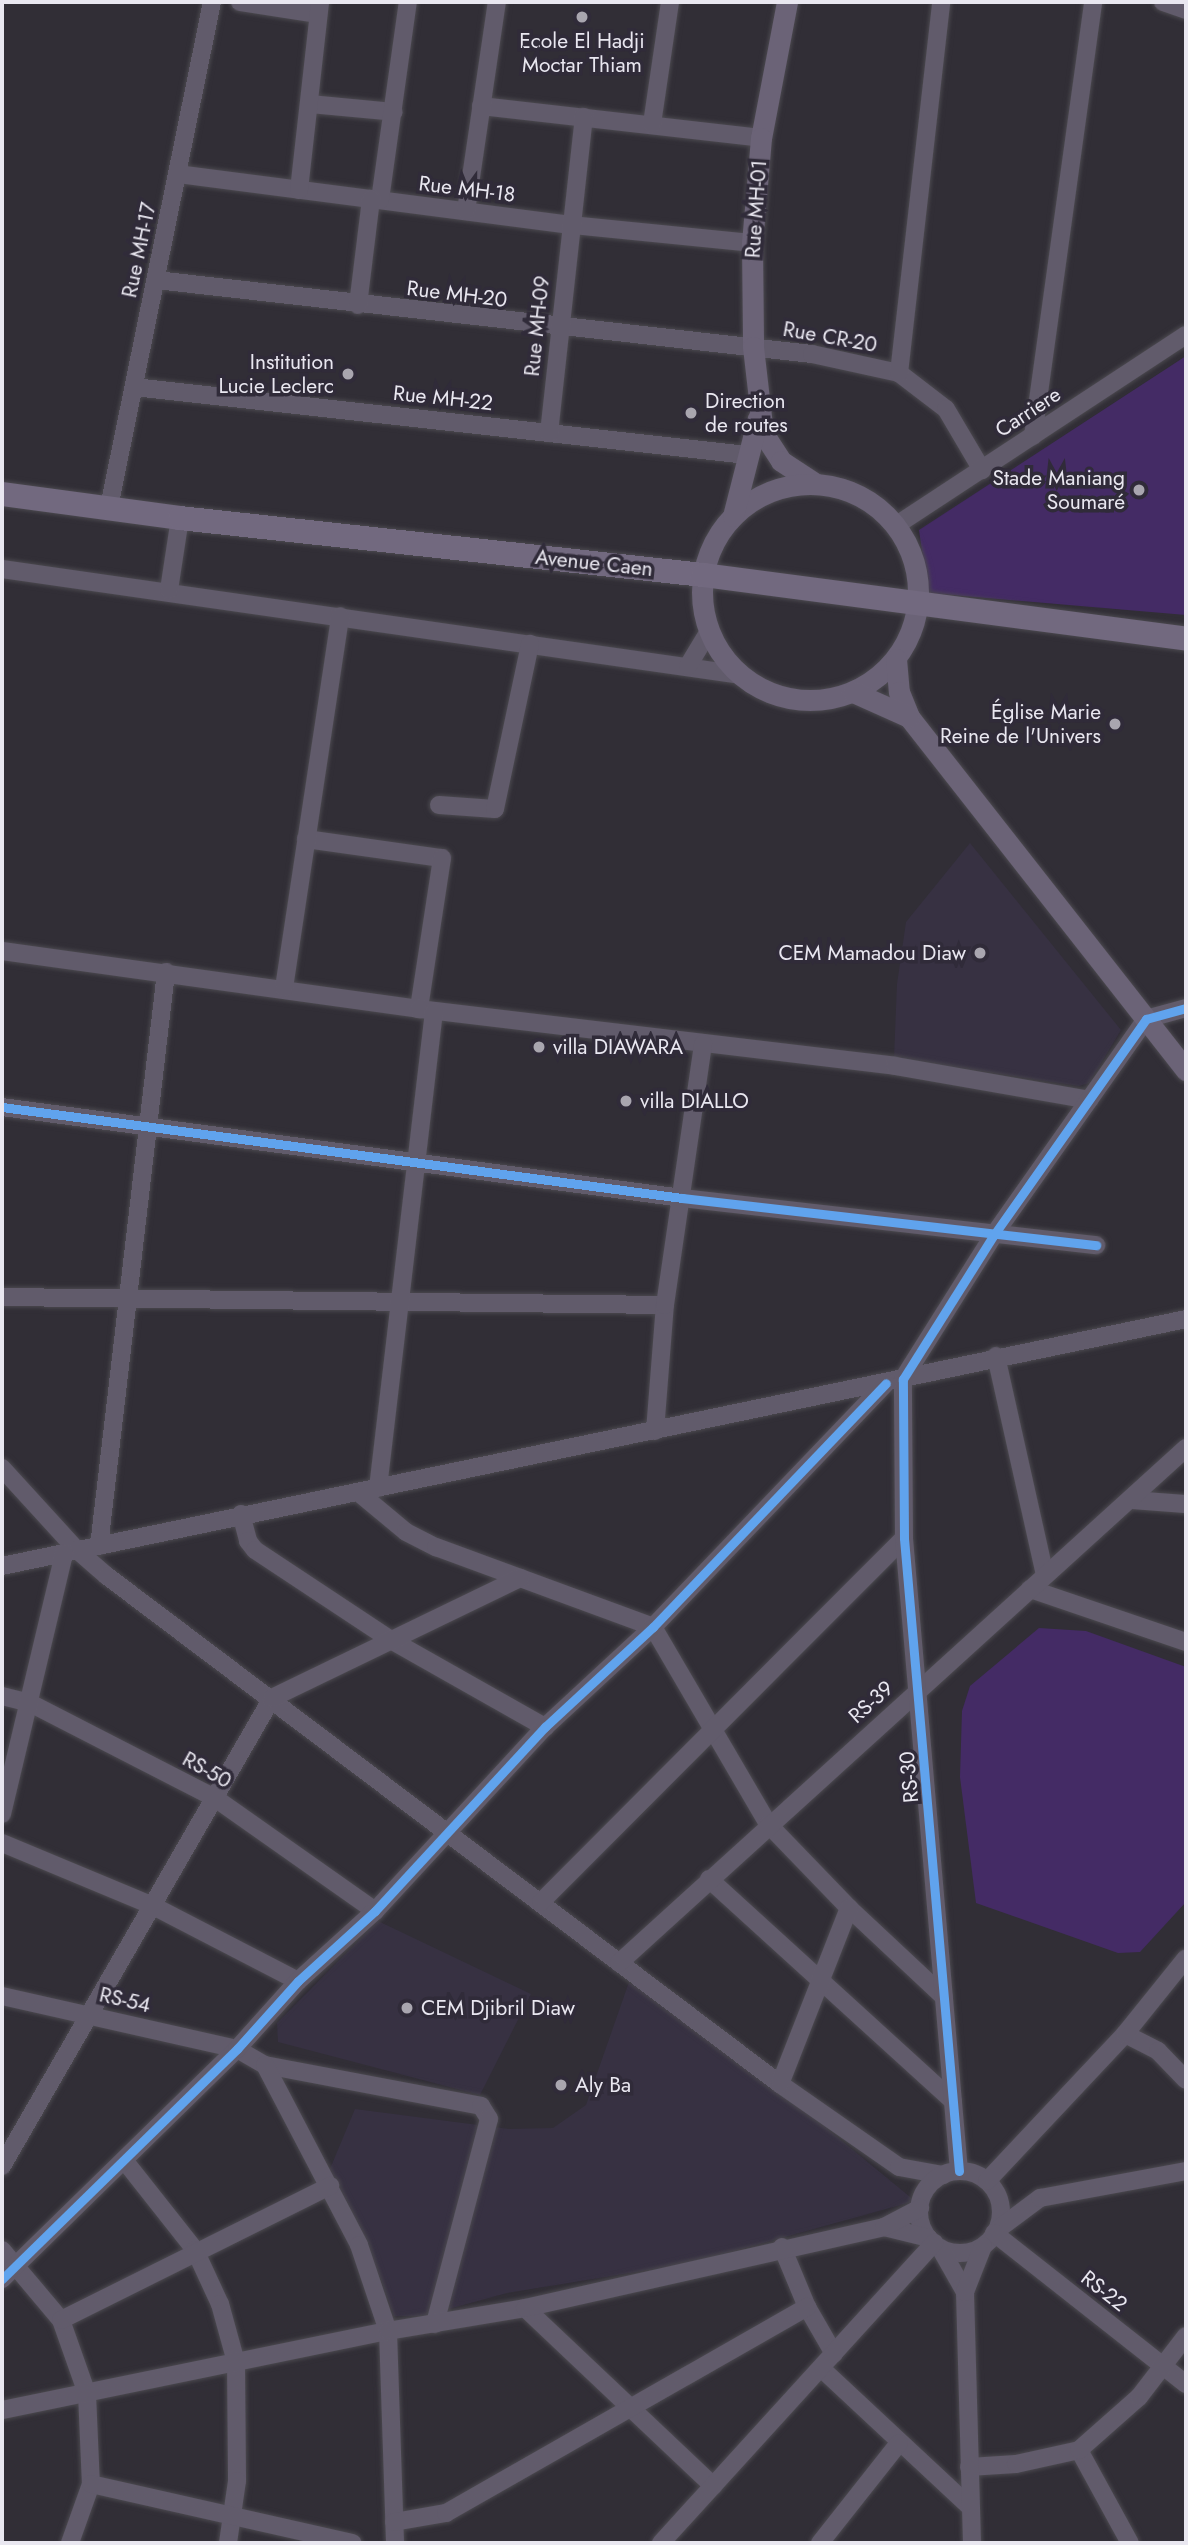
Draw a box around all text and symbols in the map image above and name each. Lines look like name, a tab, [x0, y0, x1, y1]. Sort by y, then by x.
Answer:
marker: Ecole El Hadji Moctar Thiam	[574, 9, 590, 25]
place label: Ecole El Hadji Moctar Thiam	[519, 28, 645, 78]
street label: Rue MH-01	[740, 159, 772, 259]
street label: Rue MH-18	[417, 171, 517, 207]
street label: Rue MH-17	[117, 200, 161, 300]
street label: Rue MH-09	[519, 274, 555, 378]
street label: Rue MH-20	[405, 275, 509, 313]
street label: Rue CR-20	[781, 316, 879, 358]
place label: Institution Lucie Leclerc	[218, 349, 334, 399]
marker: Institution Lucie Leclerc	[340, 366, 356, 382]
street label: Rue MH-22	[392, 380, 494, 416]
street label: Carriere	[991, 382, 1065, 442]
place label: Direction de routes	[705, 388, 788, 438]
marker: Direction de routes	[683, 405, 699, 421]
place label: Stade Maniang Soumaré	[993, 465, 1125, 515]
marker: Stade Maniang Soumaré	[1131, 482, 1147, 498]
street label: Avenue Caen	[534, 544, 654, 582]
place label: Église Marie Reine de l'Univers	[940, 699, 1101, 749]
marker: Église Marie Reine de l'Univers	[1107, 716, 1123, 732]
place label: CEM Mamadou Diaw	[778, 940, 966, 966]
marker: CEM Mamadou Diaw	[972, 945, 988, 961]
place label: villa DIAWARA	[553, 1034, 683, 1060]
marker: villa DIAWARA	[531, 1039, 547, 1055]
place label: villa DIALLO	[640, 1088, 749, 1114]
marker: villa DIALLO	[618, 1093, 634, 1109]
street label: RS-39	[844, 1675, 898, 1729]
street label: RS-50	[178, 1746, 236, 1794]
street label: RS-30	[894, 1750, 924, 1804]
street label: RS-54	[97, 1982, 153, 2018]
place label: CEM Djibril Diaw	[421, 1995, 575, 2021]
marker: CEM Djibril Diaw	[399, 2000, 415, 2016]
place label: Aly Ba	[575, 2072, 631, 2098]
marker: Aly Ba	[553, 2077, 569, 2093]
street label: RS-22	[1076, 2265, 1132, 2317]

